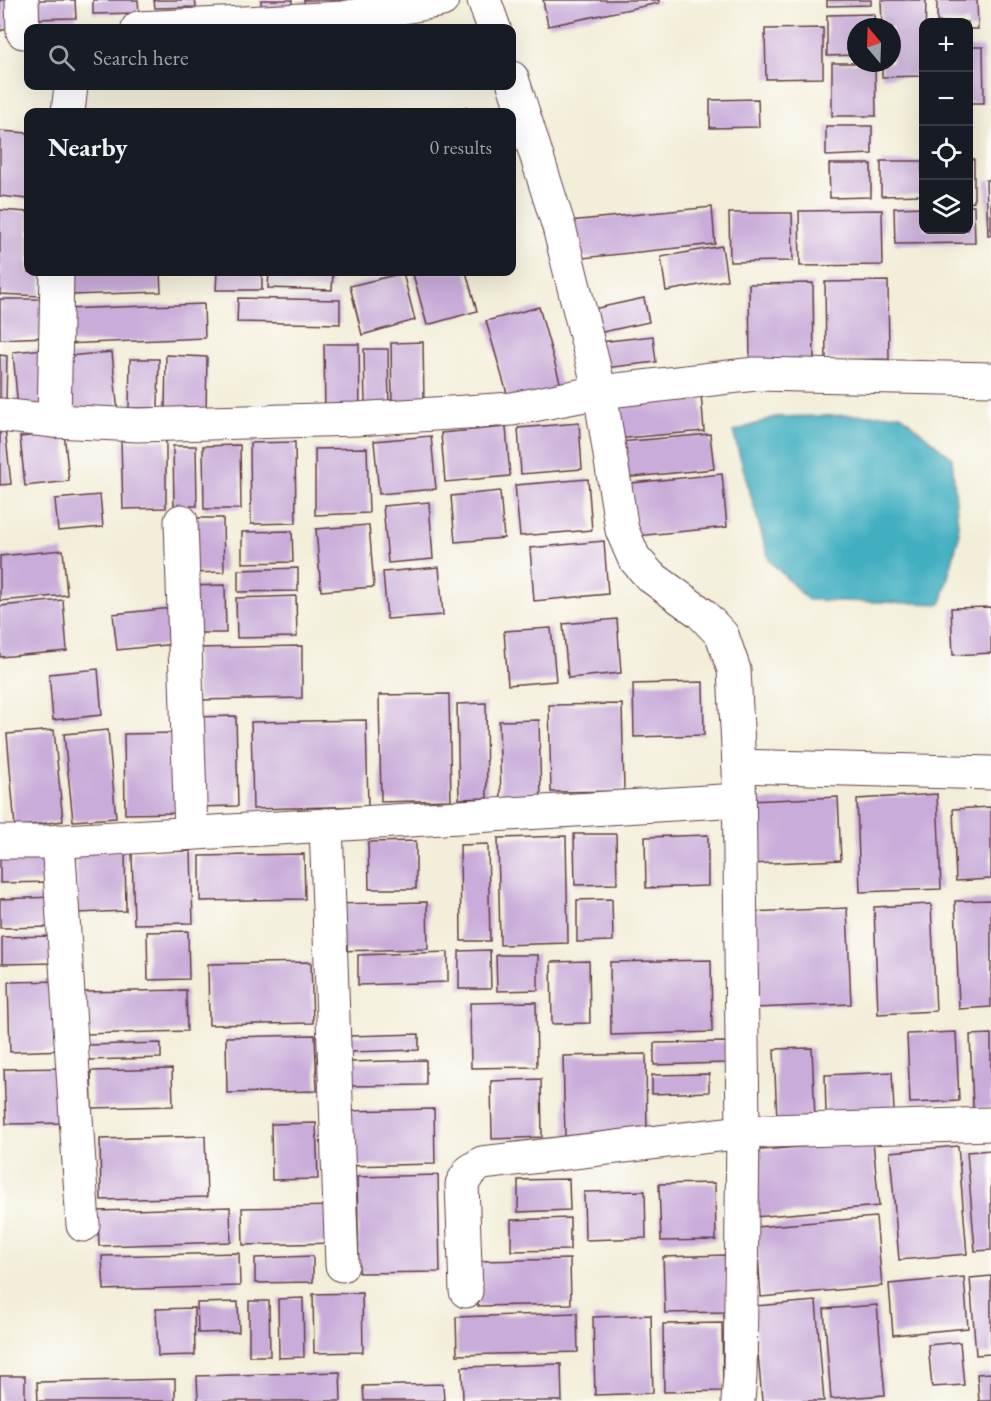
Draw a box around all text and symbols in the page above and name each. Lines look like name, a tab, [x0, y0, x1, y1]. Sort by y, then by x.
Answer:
north arrow	[847, 18, 901, 72]
map controls	[919, 18, 973, 234]
button: +	[919, 18, 973, 72]
search box	[24, 24, 516, 90]
icon: search	[45, 41, 78, 74]
text: Search here	[93, 43, 188, 72]
button: −	[919, 72, 973, 126]
button: locate	[919, 126, 973, 180]
text: Nearby	[48, 130, 128, 164]
text: 0 results	[429, 134, 492, 160]
button: layers	[919, 180, 973, 234]

